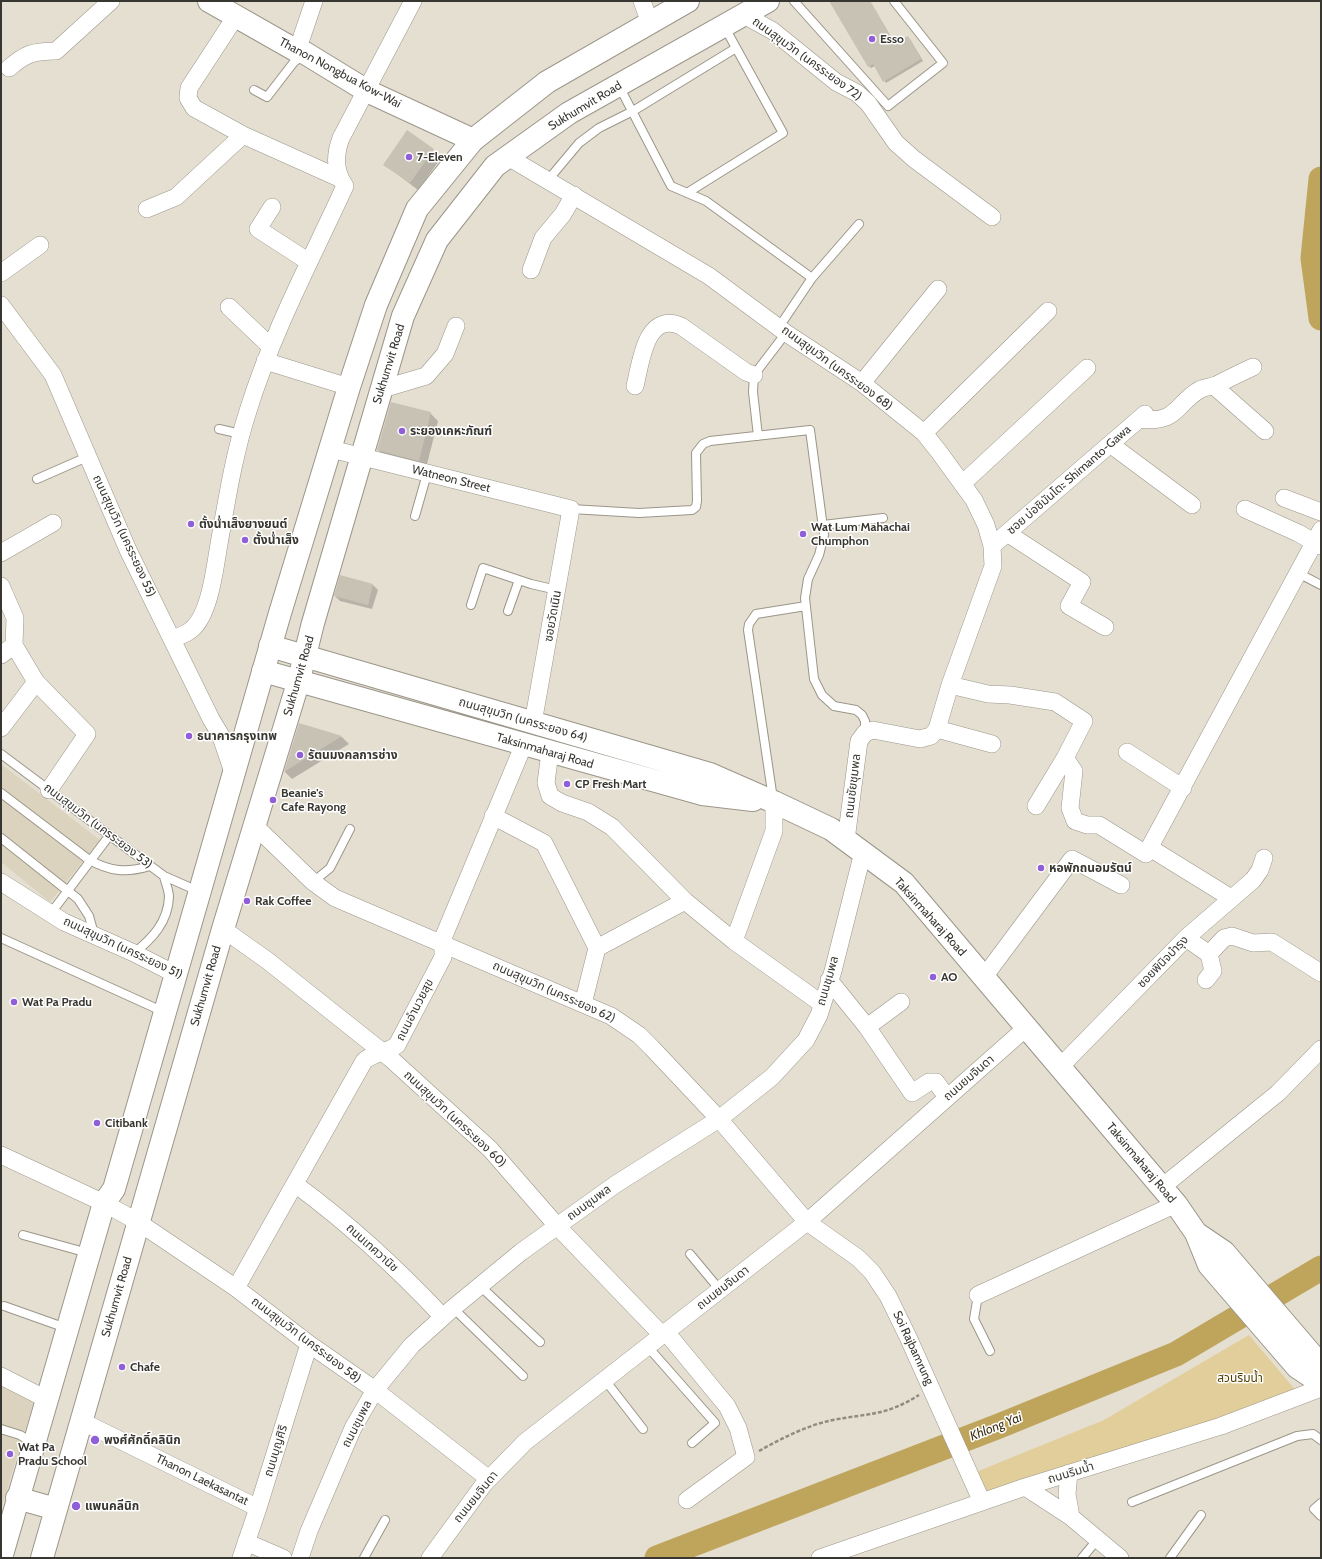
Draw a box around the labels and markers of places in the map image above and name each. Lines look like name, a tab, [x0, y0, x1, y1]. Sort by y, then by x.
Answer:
place label: Esso	[880, 32, 904, 46]
marker: Esso	[867, 34, 877, 44]
place label: 7-Eleven	[417, 150, 463, 164]
marker: 7-Eleven	[404, 152, 414, 162]
place label: ระยองเคหะภัณฑ์	[410, 424, 492, 438]
marker: ระยองเคหะภัณฑ์	[397, 426, 407, 436]
place label: ตั้งน่ำเส็งยางยนต์	[199, 517, 287, 531]
marker: ตั้งน่ำเส็งยางยนต์	[186, 519, 196, 529]
place label: Wat Lum Mahachai Chumphon	[811, 520, 910, 548]
marker: Wat Lum Mahachai Chumphon	[798, 529, 808, 539]
place label: ตั้งน่ำเส็ง	[253, 533, 299, 547]
marker: ตั้งน่ำเส็ง	[240, 535, 250, 545]
place label: ธนาคารกรุงเทพ	[197, 729, 277, 743]
marker: ธนาคารกรุงเทพ	[184, 731, 194, 741]
place label: รัตนมงคลการช่าง	[308, 748, 398, 762]
marker: รัตนมงคลการช่าง	[295, 750, 305, 760]
place label: CP Fresh Mart	[575, 777, 646, 791]
marker: CP Fresh Mart	[562, 779, 572, 789]
place label: Beanie's Cafe Rayong	[281, 786, 346, 814]
marker: Beanie's Cafe Rayong	[268, 795, 278, 805]
place label: หอพักถนอมรัตน์	[1049, 861, 1132, 875]
marker: หอพักถนอมรัตน์	[1036, 863, 1046, 873]
place label: Rak Coffee	[255, 894, 311, 908]
marker: Rak Coffee	[242, 896, 252, 906]
place label: AO	[941, 970, 957, 984]
marker: AO	[928, 972, 938, 982]
place label: Wat Pa Pradu	[22, 995, 92, 1009]
marker: Wat Pa Pradu	[9, 997, 19, 1007]
place label: Citibank	[105, 1116, 148, 1130]
marker: Citibank	[92, 1118, 102, 1128]
place label: Chafe	[130, 1360, 160, 1374]
marker: Chafe	[117, 1362, 127, 1372]
place label: พงศ์ศักดิ์คลินิก	[104, 1433, 181, 1447]
marker: พงศ์ศักดิ์คลินิก	[89, 1434, 101, 1446]
place label: Wat Pa Pradu School	[18, 1440, 87, 1468]
marker: Wat Pa Pradu School	[5, 1449, 15, 1459]
place label: แพนคลีนิก	[85, 1499, 139, 1513]
marker: แพนคลีนิก	[70, 1500, 82, 1512]

